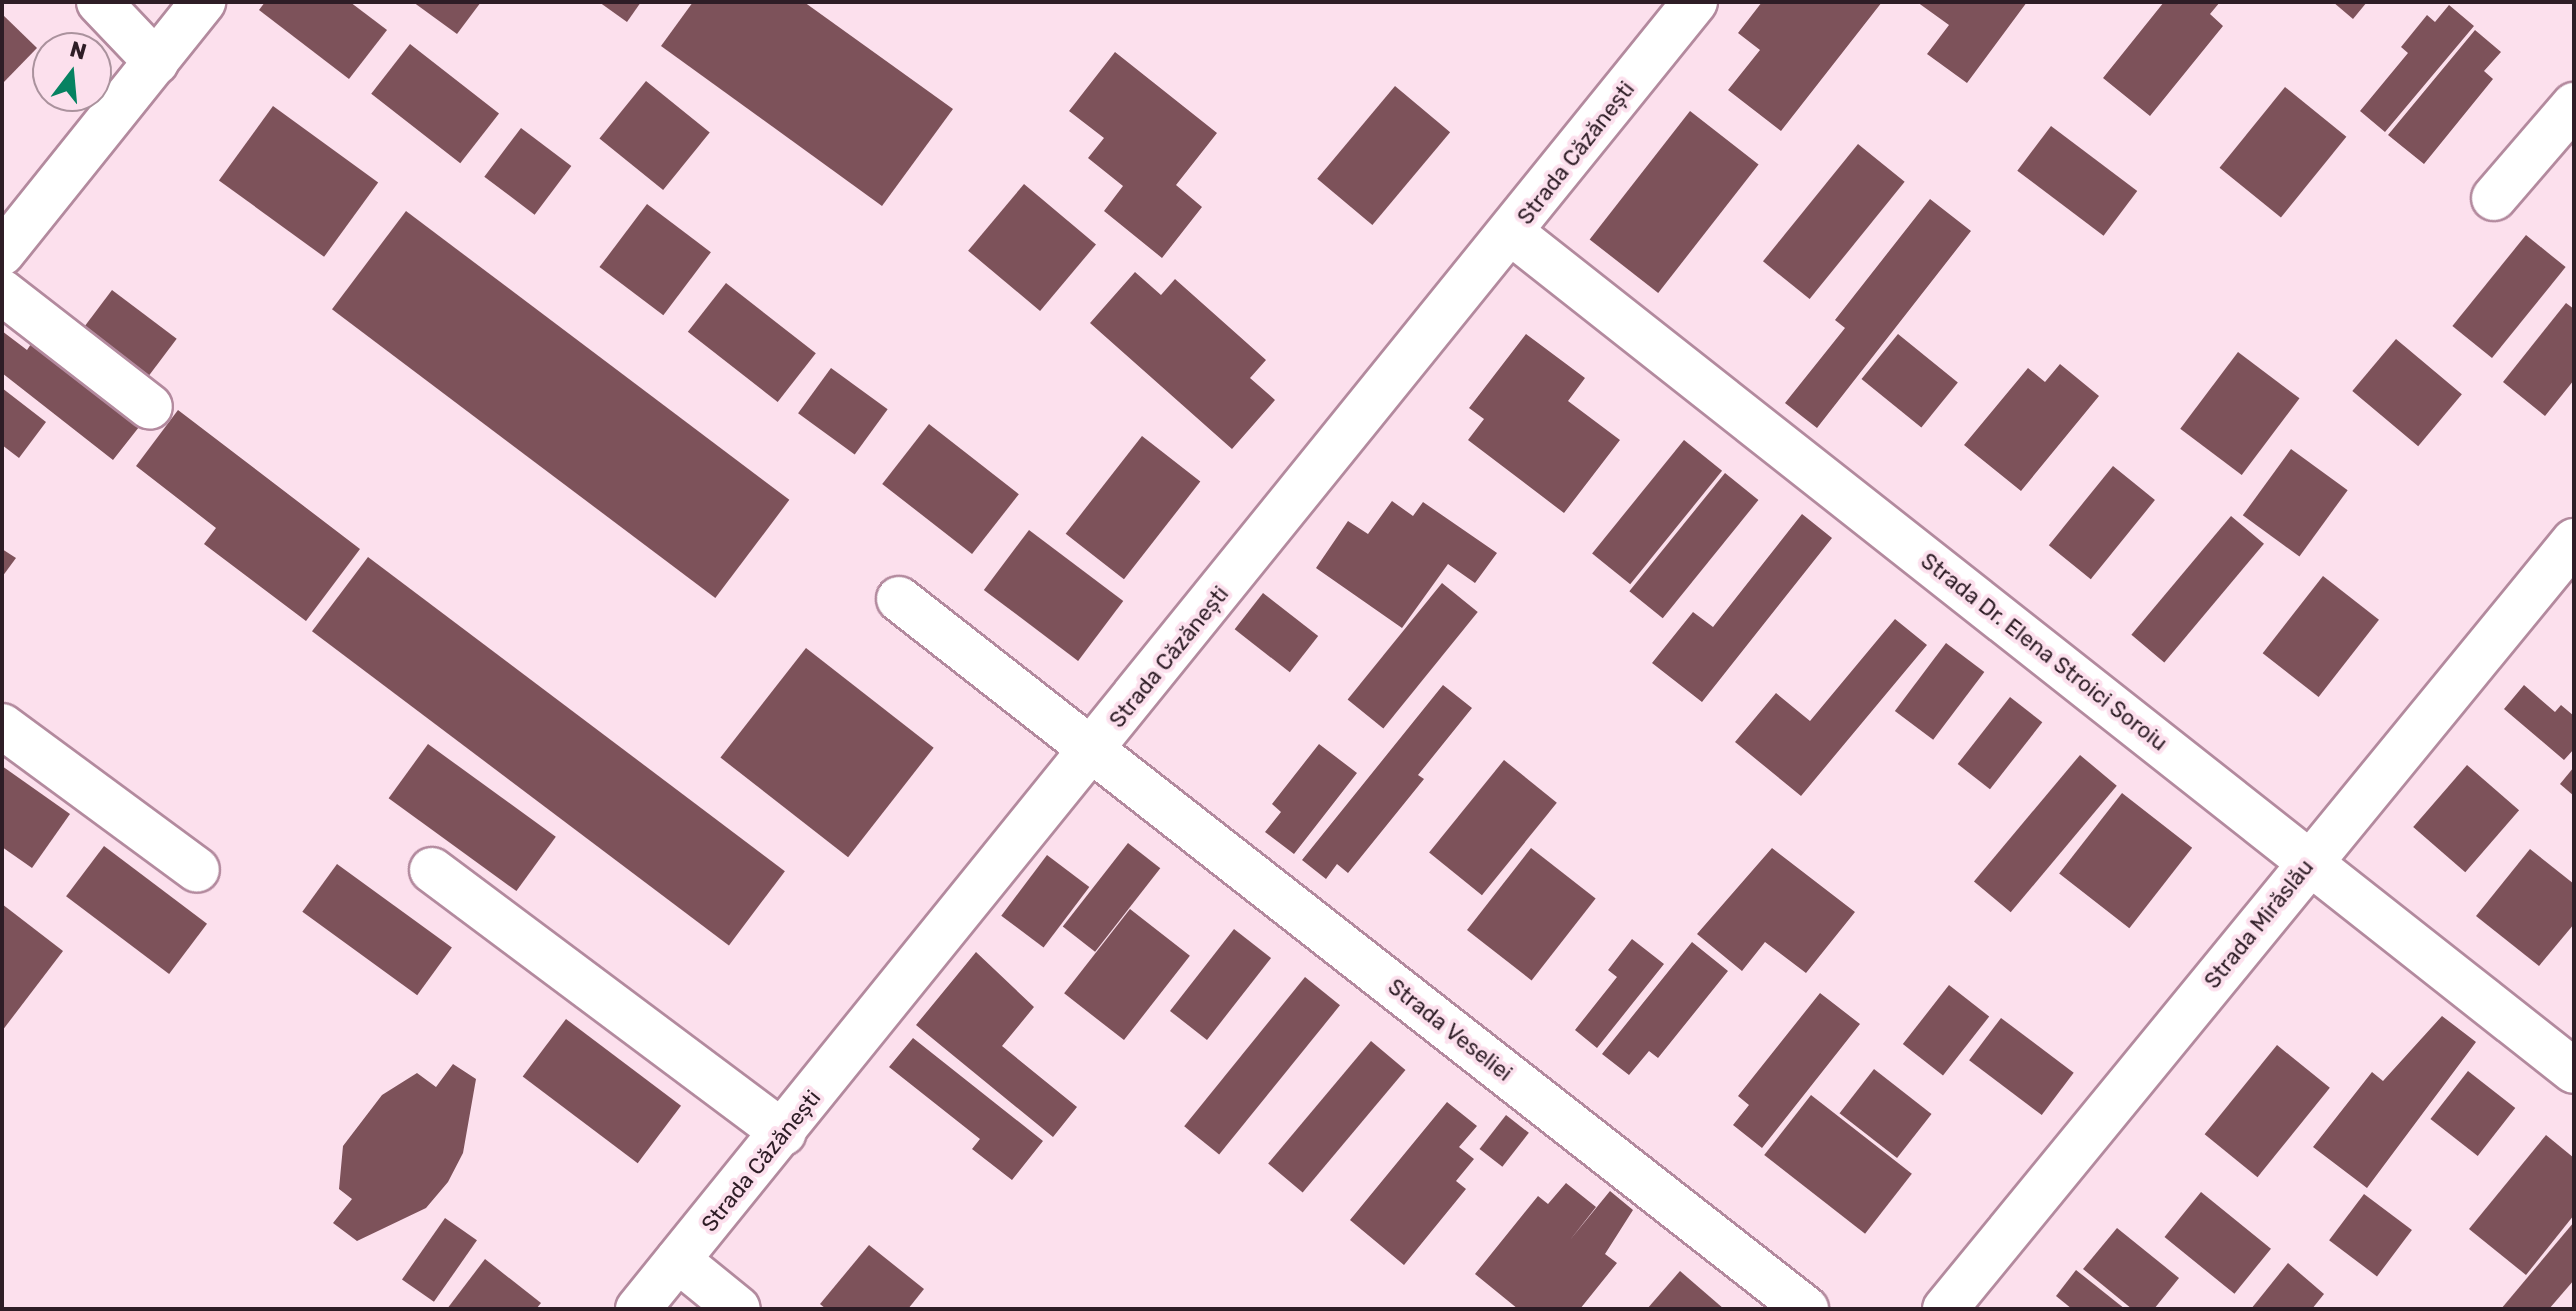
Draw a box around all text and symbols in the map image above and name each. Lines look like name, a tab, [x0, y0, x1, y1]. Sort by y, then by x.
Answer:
north arrow	[32, 32, 112, 112]
text: N	[67, 35, 90, 66]
street label: Strada Căzănești	[1512, 76, 1640, 230]
street label: Strada Dr. Elena Stroici Soroiu	[1916, 548, 2172, 756]
street label: Strada Căzănești	[1104, 581, 1234, 733]
street label: Strada Mirăslău	[2199, 854, 2319, 994]
street label: Strada Veseliei	[1383, 973, 1517, 1087]
street label: Strada Căzănești	[696, 1085, 826, 1237]

